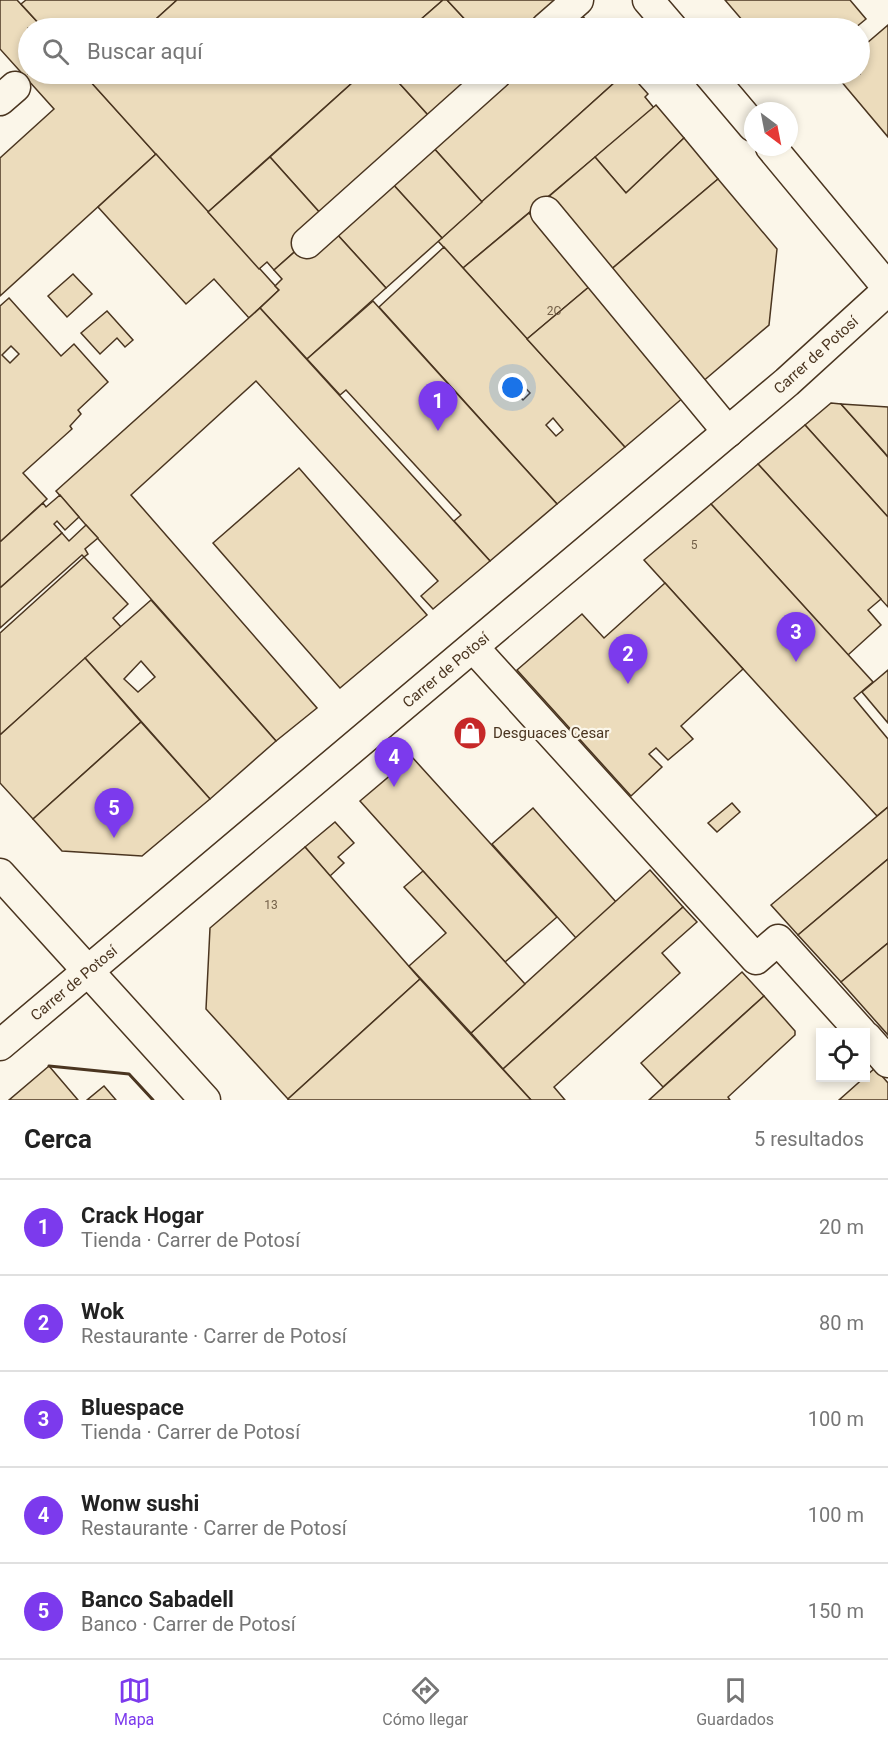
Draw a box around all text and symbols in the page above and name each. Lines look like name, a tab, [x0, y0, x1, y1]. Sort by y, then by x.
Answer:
search box	[18, 18, 870, 84]
icon: search	[39, 35, 72, 68]
text: Buscar aquí	[87, 39, 203, 64]
north arrow	[744, 102, 798, 156]
house number: 2C	[547, 304, 561, 318]
street label: Carrer de Potosí	[770, 311, 863, 398]
your location	[498, 373, 527, 402]
pin: 1	[418, 382, 458, 431]
house number: 5	[691, 538, 698, 552]
pin: 3	[776, 612, 816, 662]
street label: Carrer de Potosí	[399, 628, 494, 711]
pin: 2	[608, 634, 648, 684]
shop icon: Desguaces Cesar	[452, 715, 488, 751]
place label: Desguaces Cesar	[493, 724, 609, 742]
pin: 4	[374, 738, 414, 787]
pin: 5	[94, 788, 134, 838]
house number: 13	[264, 898, 278, 912]
street label: Carrer de Potosí	[27, 941, 122, 1024]
map controls	[816, 1028, 870, 1082]
button: locate	[816, 1028, 870, 1082]
text: Cerca	[24, 1124, 92, 1154]
text: 5 resultados	[754, 1127, 864, 1151]
text: Crack Hogar	[81, 1203, 204, 1228]
text: 1	[38, 1215, 49, 1239]
text: 20 m	[819, 1215, 864, 1239]
text: Tienda · Carrer de Potosí	[81, 1228, 300, 1252]
text: Wok	[81, 1299, 124, 1324]
text: 2	[38, 1311, 49, 1335]
text: 80 m	[819, 1311, 864, 1335]
text: Restaurante · Carrer de Potosí	[81, 1324, 347, 1348]
text: Bluespace	[81, 1395, 184, 1420]
text: 3	[38, 1407, 49, 1431]
text: 100 m	[808, 1407, 864, 1431]
text: Tienda · Carrer de Potosí	[81, 1420, 300, 1444]
text: Wonw sushi	[81, 1491, 199, 1516]
text: 4	[38, 1503, 49, 1527]
text: 100 m	[808, 1503, 864, 1527]
text: Restaurante · Carrer de Potosí	[81, 1516, 347, 1540]
text: Banco Sabadell	[81, 1587, 234, 1612]
text: 5	[38, 1599, 49, 1623]
text: 150 m	[808, 1599, 864, 1623]
text: Banco · Carrer de Potosí	[81, 1612, 296, 1636]
tab: Mapa	[114, 1674, 154, 1729]
tab: Cómo llegar	[382, 1674, 468, 1729]
tab: Guardados	[696, 1674, 774, 1729]

